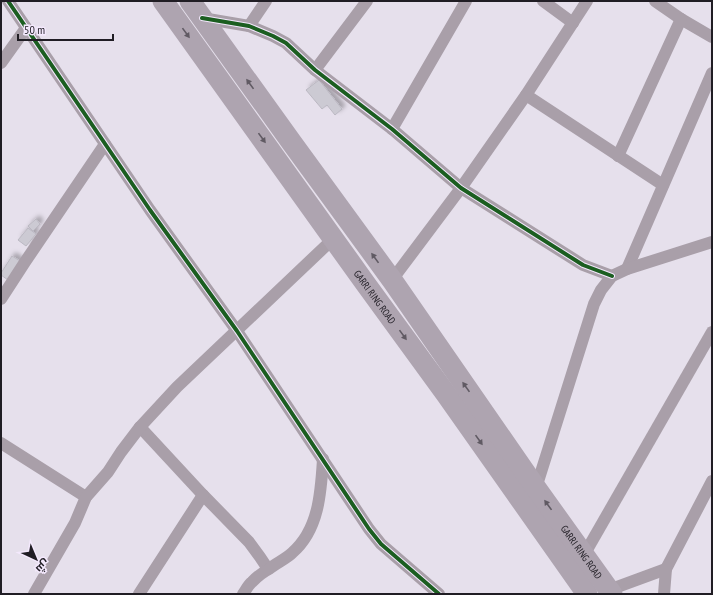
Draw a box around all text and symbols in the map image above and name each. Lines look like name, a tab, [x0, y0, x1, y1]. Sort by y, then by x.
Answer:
scale bar	[18, 16, 113, 42]
text: 50 m	[24, 22, 45, 37]
one-way arrow	[182, 27, 190, 38]
one-way arrow	[246, 79, 254, 90]
one-way arrow	[258, 133, 266, 144]
one-way arrow	[371, 252, 380, 263]
street label: GARRI RING ROAD	[351, 267, 399, 326]
one-way arrow	[399, 329, 407, 340]
one-way arrow	[462, 382, 470, 393]
one-way arrow	[475, 435, 483, 446]
one-way arrow	[544, 500, 552, 511]
street label: GARRI RING ROAD	[558, 522, 605, 581]
north arrow	[16, 539, 56, 579]
text: ش	[33, 556, 53, 576]

